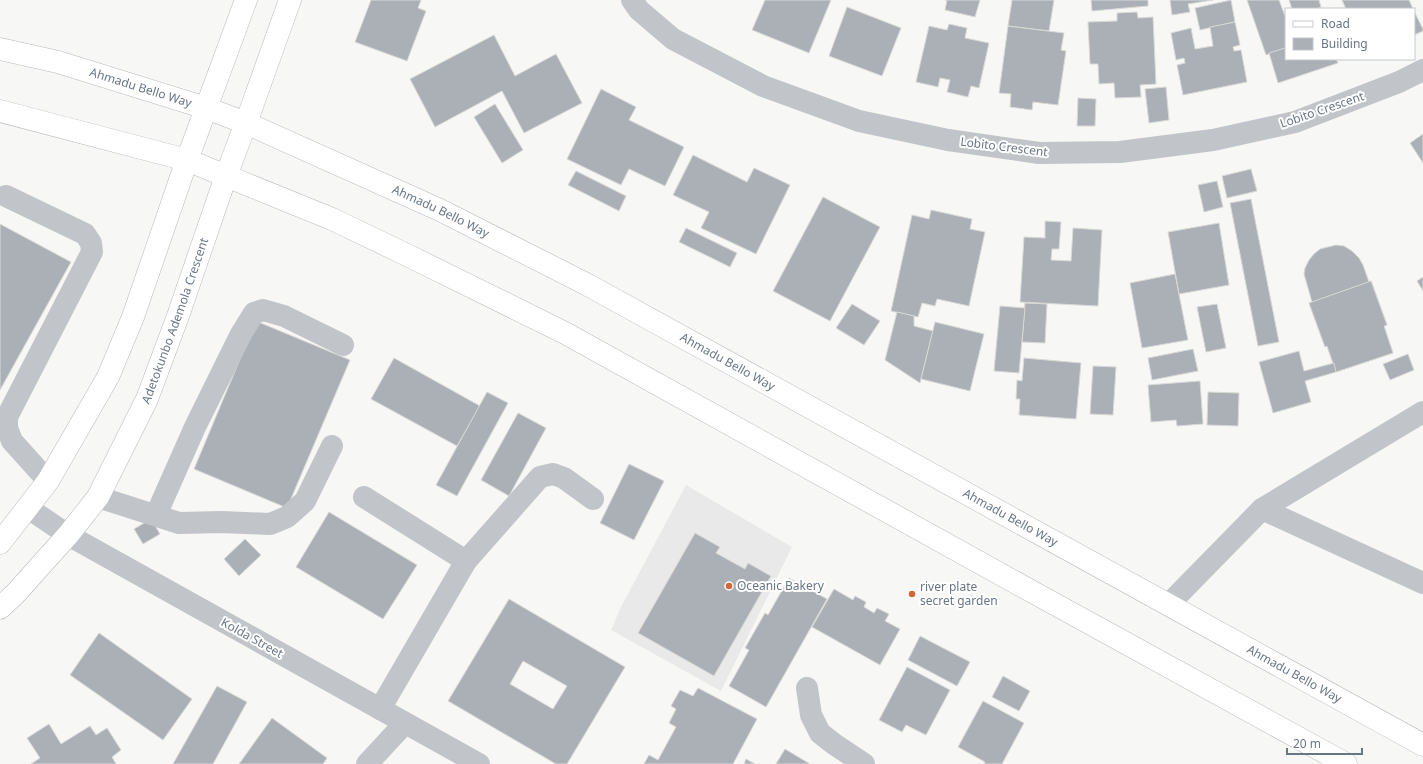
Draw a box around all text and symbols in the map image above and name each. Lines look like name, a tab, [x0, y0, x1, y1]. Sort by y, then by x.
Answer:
legend	[1285, 8, 1415, 60]
text: Road	[1321, 15, 1350, 32]
text: Building	[1321, 35, 1368, 52]
street label: Ahmadu Bello Way	[88, 63, 195, 111]
street label: Lobito Crescent	[1278, 87, 1367, 132]
street label: Lobito Crescent	[959, 133, 1049, 160]
street label: Ahmadu Bello Way	[390, 181, 493, 242]
street label: Adetokunbo Ademola Crescent	[137, 235, 212, 406]
street label: Ahmadu Bello Way	[677, 328, 779, 395]
street label: Ahmadu Bello Way	[960, 484, 1062, 551]
place label: Oceanic Bakery	[737, 577, 825, 594]
place label: river plate secret garden	[920, 578, 998, 609]
marker: Oceanic Bakery	[724, 581, 734, 591]
marker: river plate secret garden	[907, 589, 917, 599]
street label: Kolda Street	[218, 614, 287, 662]
street label: Ahmadu Bello Way	[1244, 641, 1346, 707]
scale bar	[1287, 730, 1362, 756]
text: 20 m	[1293, 735, 1321, 752]

